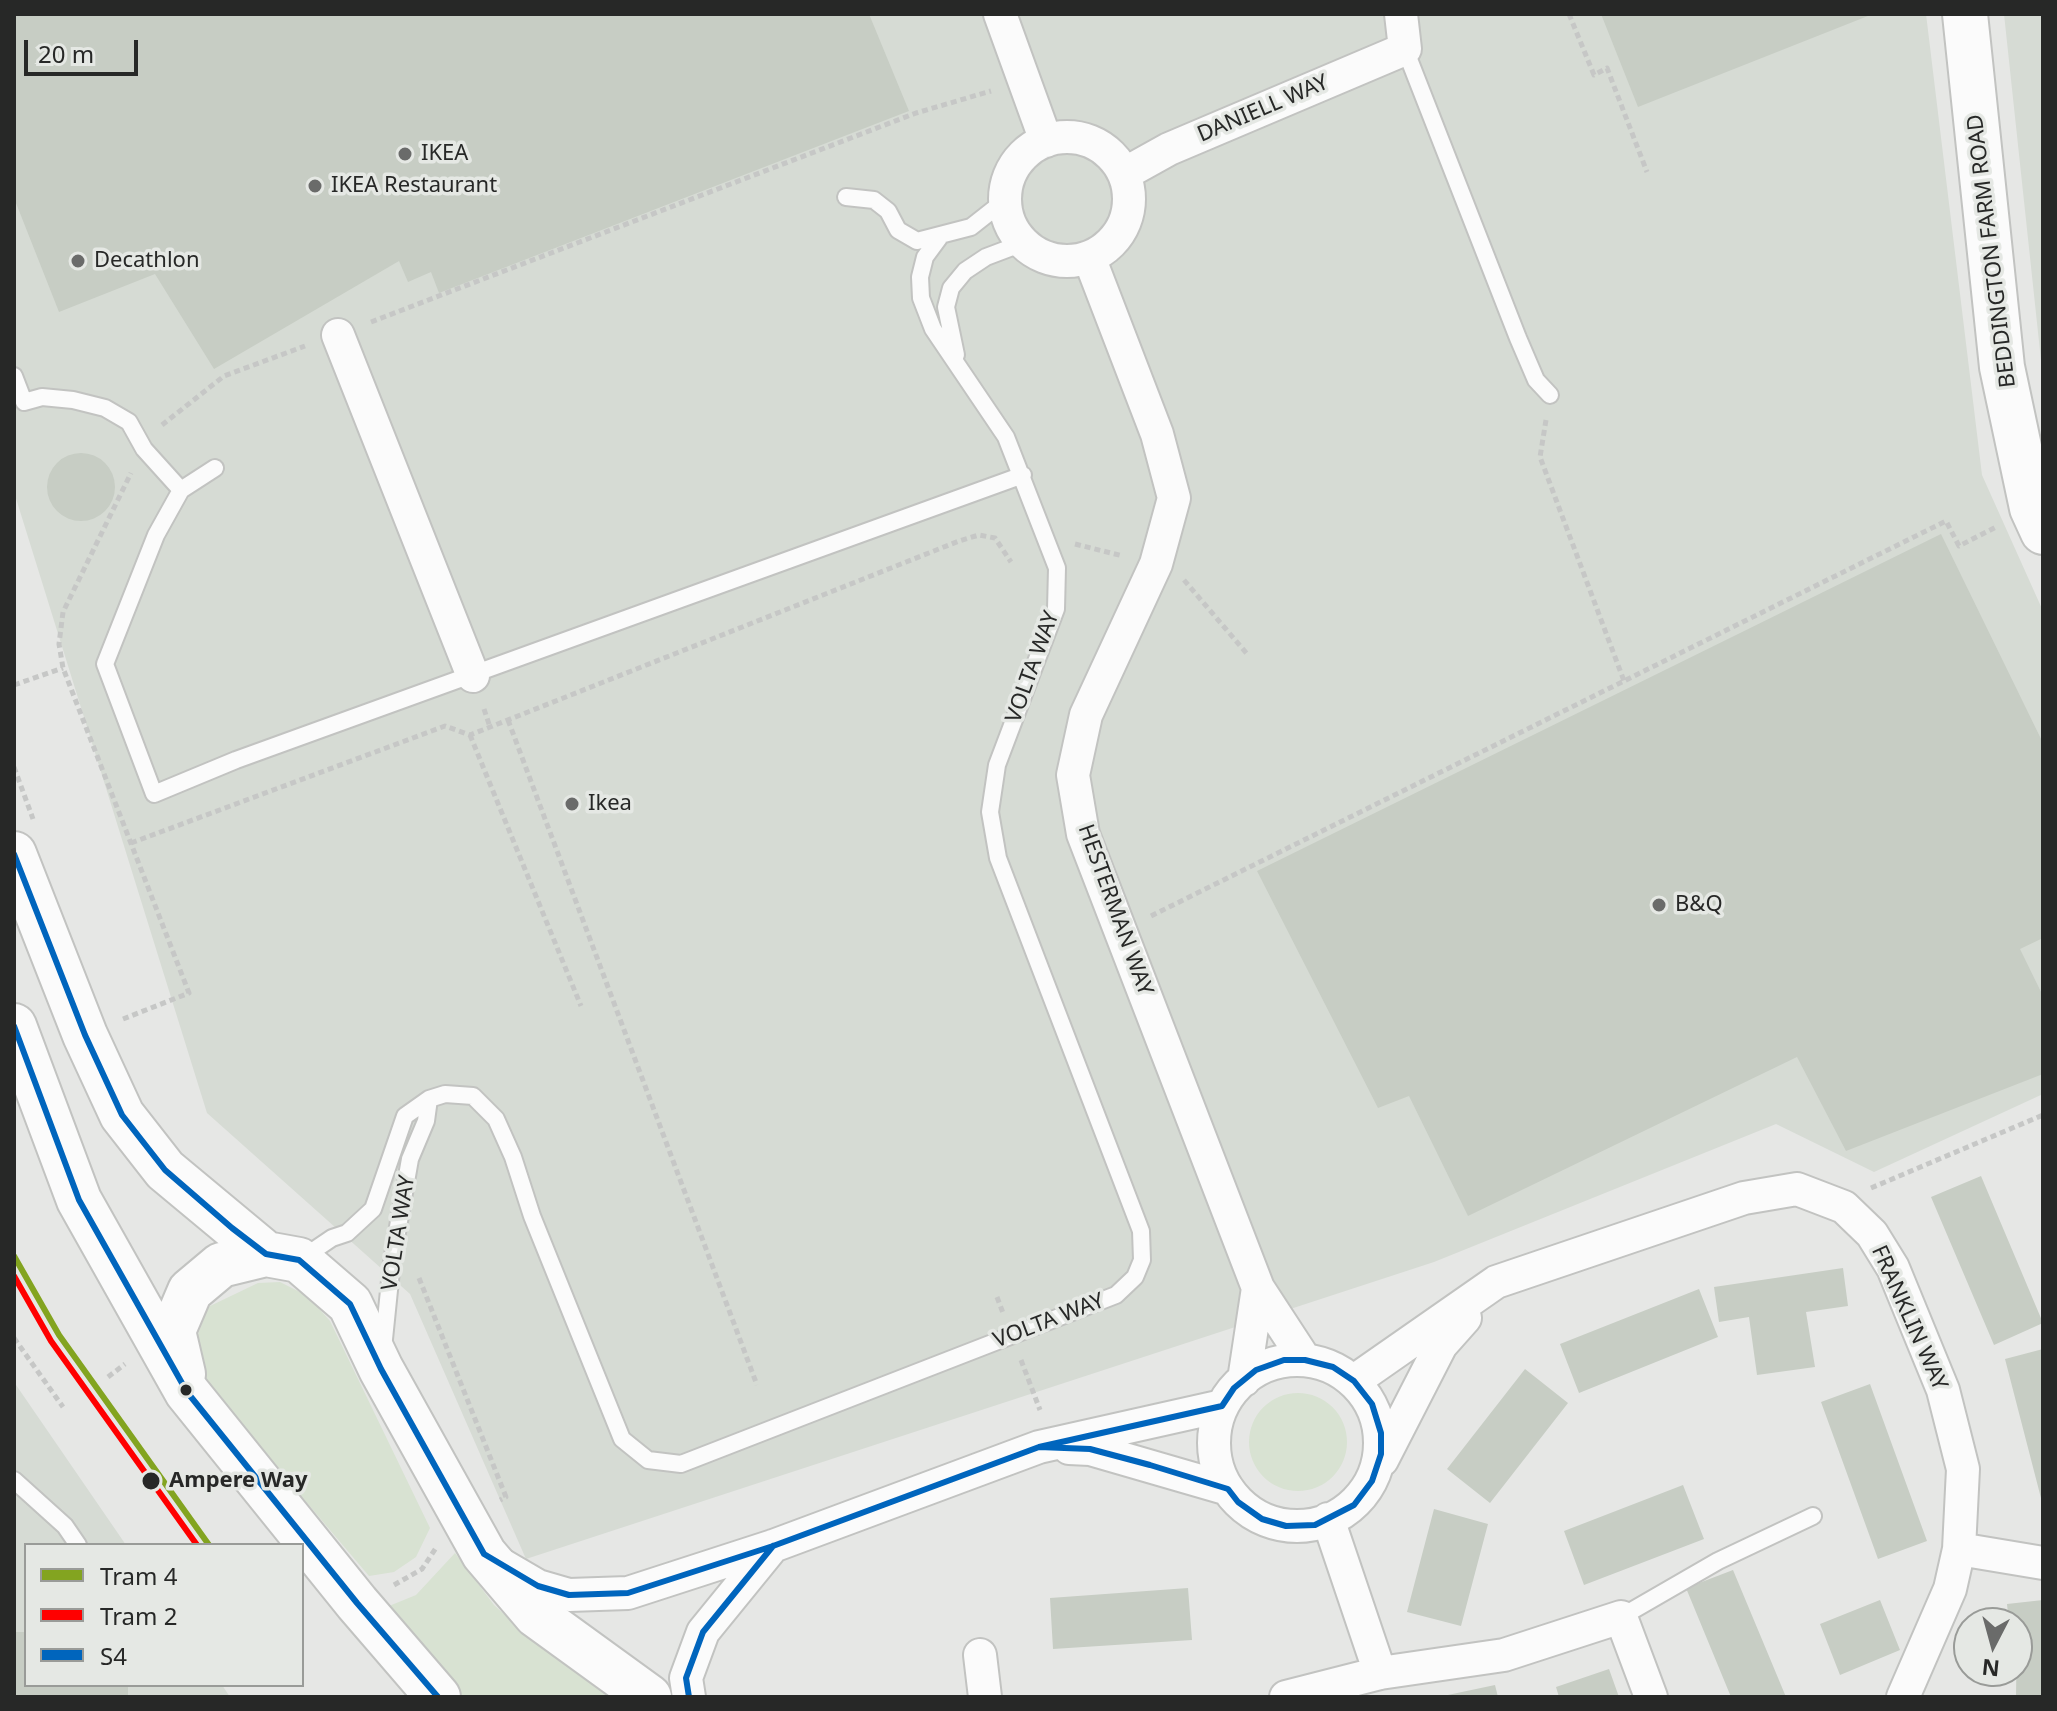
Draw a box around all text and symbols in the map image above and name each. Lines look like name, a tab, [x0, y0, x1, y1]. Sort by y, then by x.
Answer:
scale bar	[28, 24, 142, 74]
text: 20 m	[38, 37, 94, 70]
street label: DANIELL WAY	[1194, 70, 1332, 148]
street label: BEDDINGTON FARM ROAD	[1962, 113, 2022, 389]
place label: IKEA	[421, 141, 468, 167]
marker: IKEA	[396, 145, 414, 163]
place label: IKEA Restaurant	[331, 173, 497, 199]
marker: IKEA Restaurant	[306, 177, 324, 195]
place label: Decathlon	[94, 248, 199, 274]
marker: Decathlon	[69, 252, 87, 270]
street label: VOLTA WAY	[1001, 608, 1065, 726]
place label: Ikea	[588, 791, 632, 817]
marker: Ikea	[563, 795, 581, 813]
street label: HESTERMAN WAY	[1072, 821, 1158, 999]
place label: B&Q	[1675, 892, 1723, 918]
marker: B&Q	[1650, 896, 1668, 914]
street label: VOLTA WAY	[377, 1173, 421, 1293]
street label: FRANKLIN WAY	[1865, 1242, 1953, 1394]
street label: VOLTA WAY	[990, 1288, 1108, 1354]
unlabelled marker	[178, 1382, 194, 1398]
place label: Ampere Way	[169, 1468, 308, 1494]
marker: Ampere Way	[140, 1470, 162, 1492]
legend	[24, 1543, 304, 1687]
text: Tram 4	[100, 1559, 177, 1592]
text: Tram 2	[100, 1599, 177, 1632]
north arrow	[1953, 1607, 2033, 1687]
text: S4	[100, 1639, 127, 1672]
text: N	[1980, 1653, 2001, 1685]

